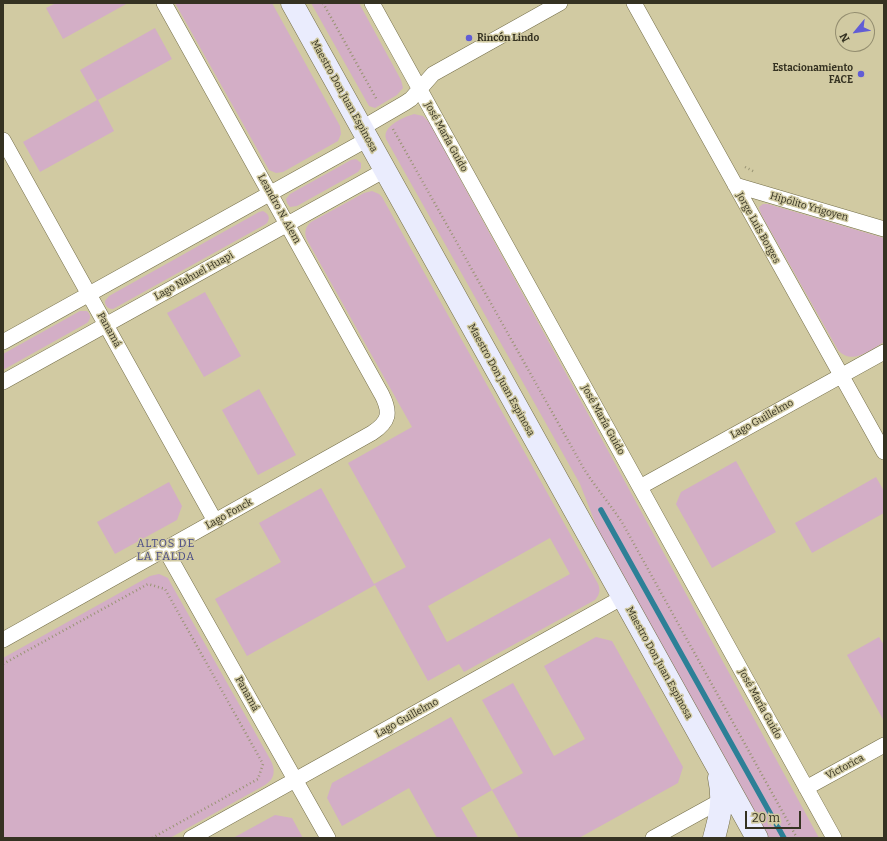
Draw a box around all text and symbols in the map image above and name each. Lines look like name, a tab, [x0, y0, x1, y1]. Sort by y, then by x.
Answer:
north arrow	[835, 12, 875, 52]
text: N	[837, 31, 853, 44]
place label: Rincón Lindo	[477, 32, 539, 44]
marker: Rincón Lindo	[464, 33, 474, 43]
street label: Maestro Don Juan Espinosa	[308, 38, 380, 154]
place label: Estacionamiento FACE	[772, 62, 853, 86]
marker: Estacionamiento FACE	[856, 69, 866, 79]
street label: José María Guido	[422, 100, 470, 174]
street label: Leandro N. Alem	[255, 172, 303, 246]
street label: Jorge Luis Borges	[734, 190, 782, 266]
street label: Hipólito Yrigoyen	[769, 190, 849, 224]
street label: Lago Nahuel Huapi	[152, 249, 236, 303]
street label: Panamá	[95, 310, 123, 350]
street label: Maestro Don Juan Espinosa	[465, 322, 537, 438]
street label: José María Guido	[579, 383, 627, 457]
street label: Lago Guillelmo	[729, 397, 795, 441]
street label: Lago Fonck	[203, 496, 255, 532]
district label: ALTOS DE LA FALDA	[137, 537, 195, 563]
street label: Maestro Don Juan Espinosa	[623, 605, 695, 721]
street label: José María Guido	[736, 667, 784, 741]
street label: Panamá	[233, 674, 261, 714]
street label: Lago Guillelmo	[374, 696, 440, 740]
street label: Victorica	[824, 752, 866, 782]
scale bar	[747, 803, 803, 829]
text: 20 m	[752, 811, 780, 825]

